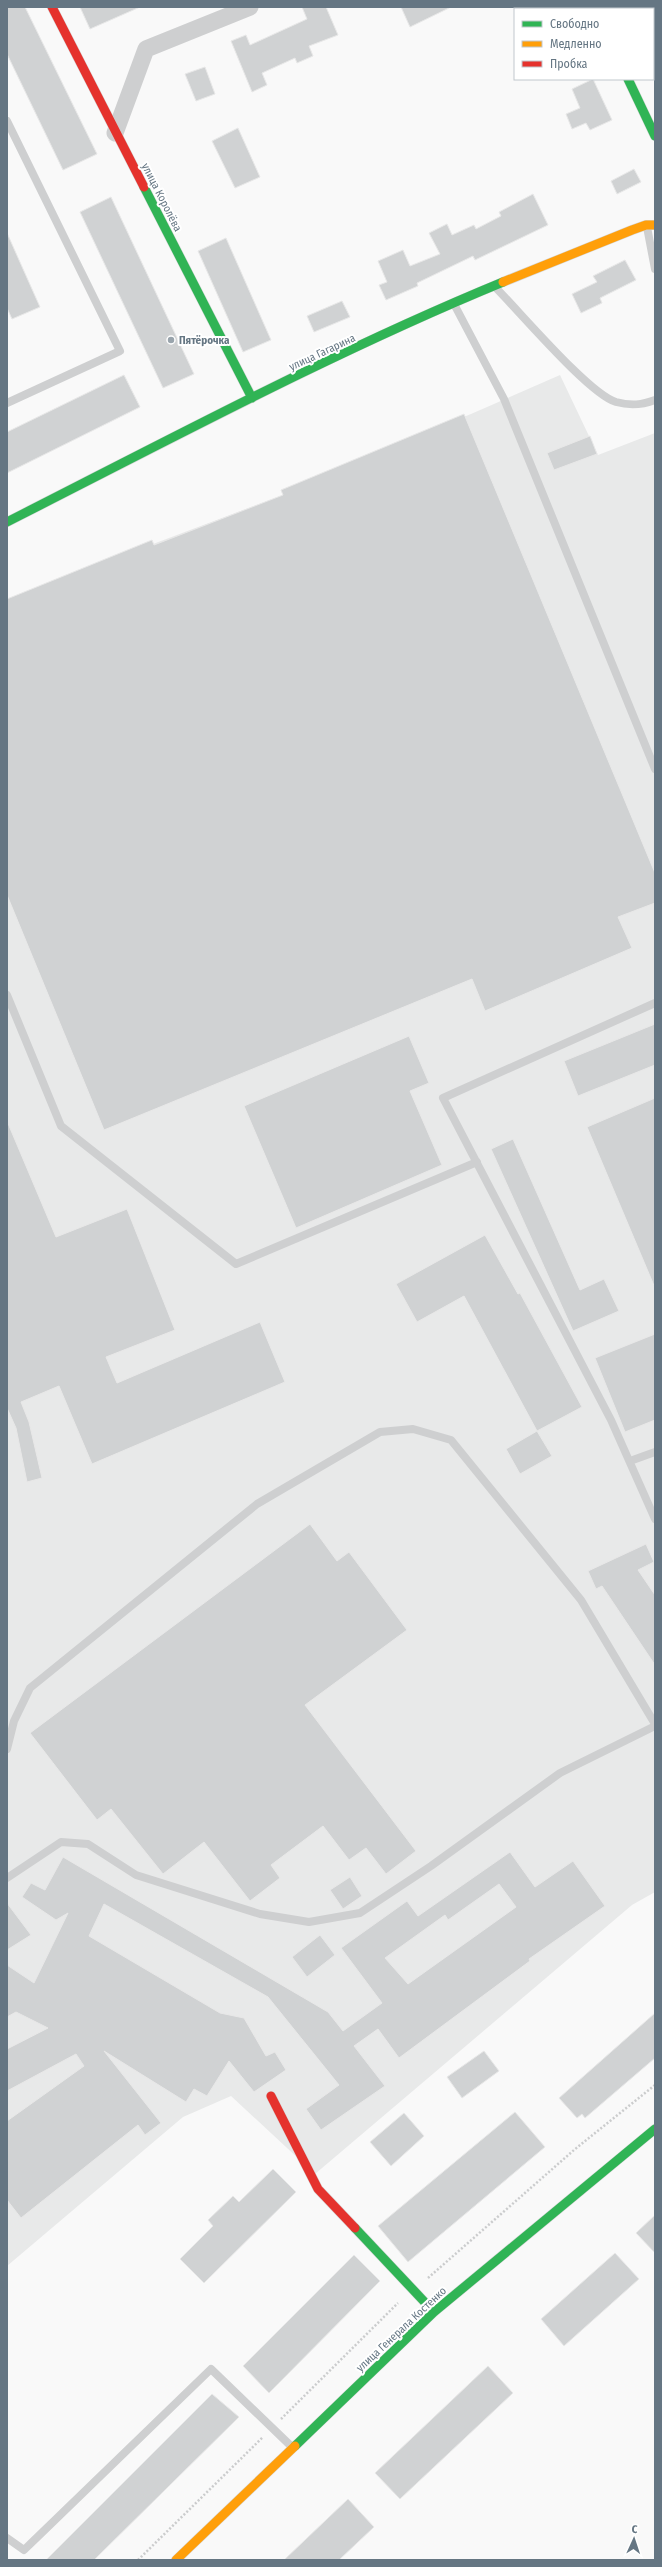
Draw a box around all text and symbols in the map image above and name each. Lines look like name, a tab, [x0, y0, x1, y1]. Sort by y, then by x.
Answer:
legend	[514, 8, 654, 80]
text: Свободно	[550, 17, 599, 31]
text: Медленно	[550, 37, 602, 51]
text: Пробка	[550, 57, 588, 71]
street label: улица Королёва	[139, 161, 184, 234]
street label: улица Гагарина	[287, 331, 357, 374]
place label: Пятёрочка	[179, 334, 230, 347]
marker: Пятёрочка	[166, 335, 176, 345]
street label: улица Генерала Костенко	[354, 2284, 449, 2374]
north arrow	[614, 2519, 654, 2559]
text: С	[631, 2523, 638, 2536]

